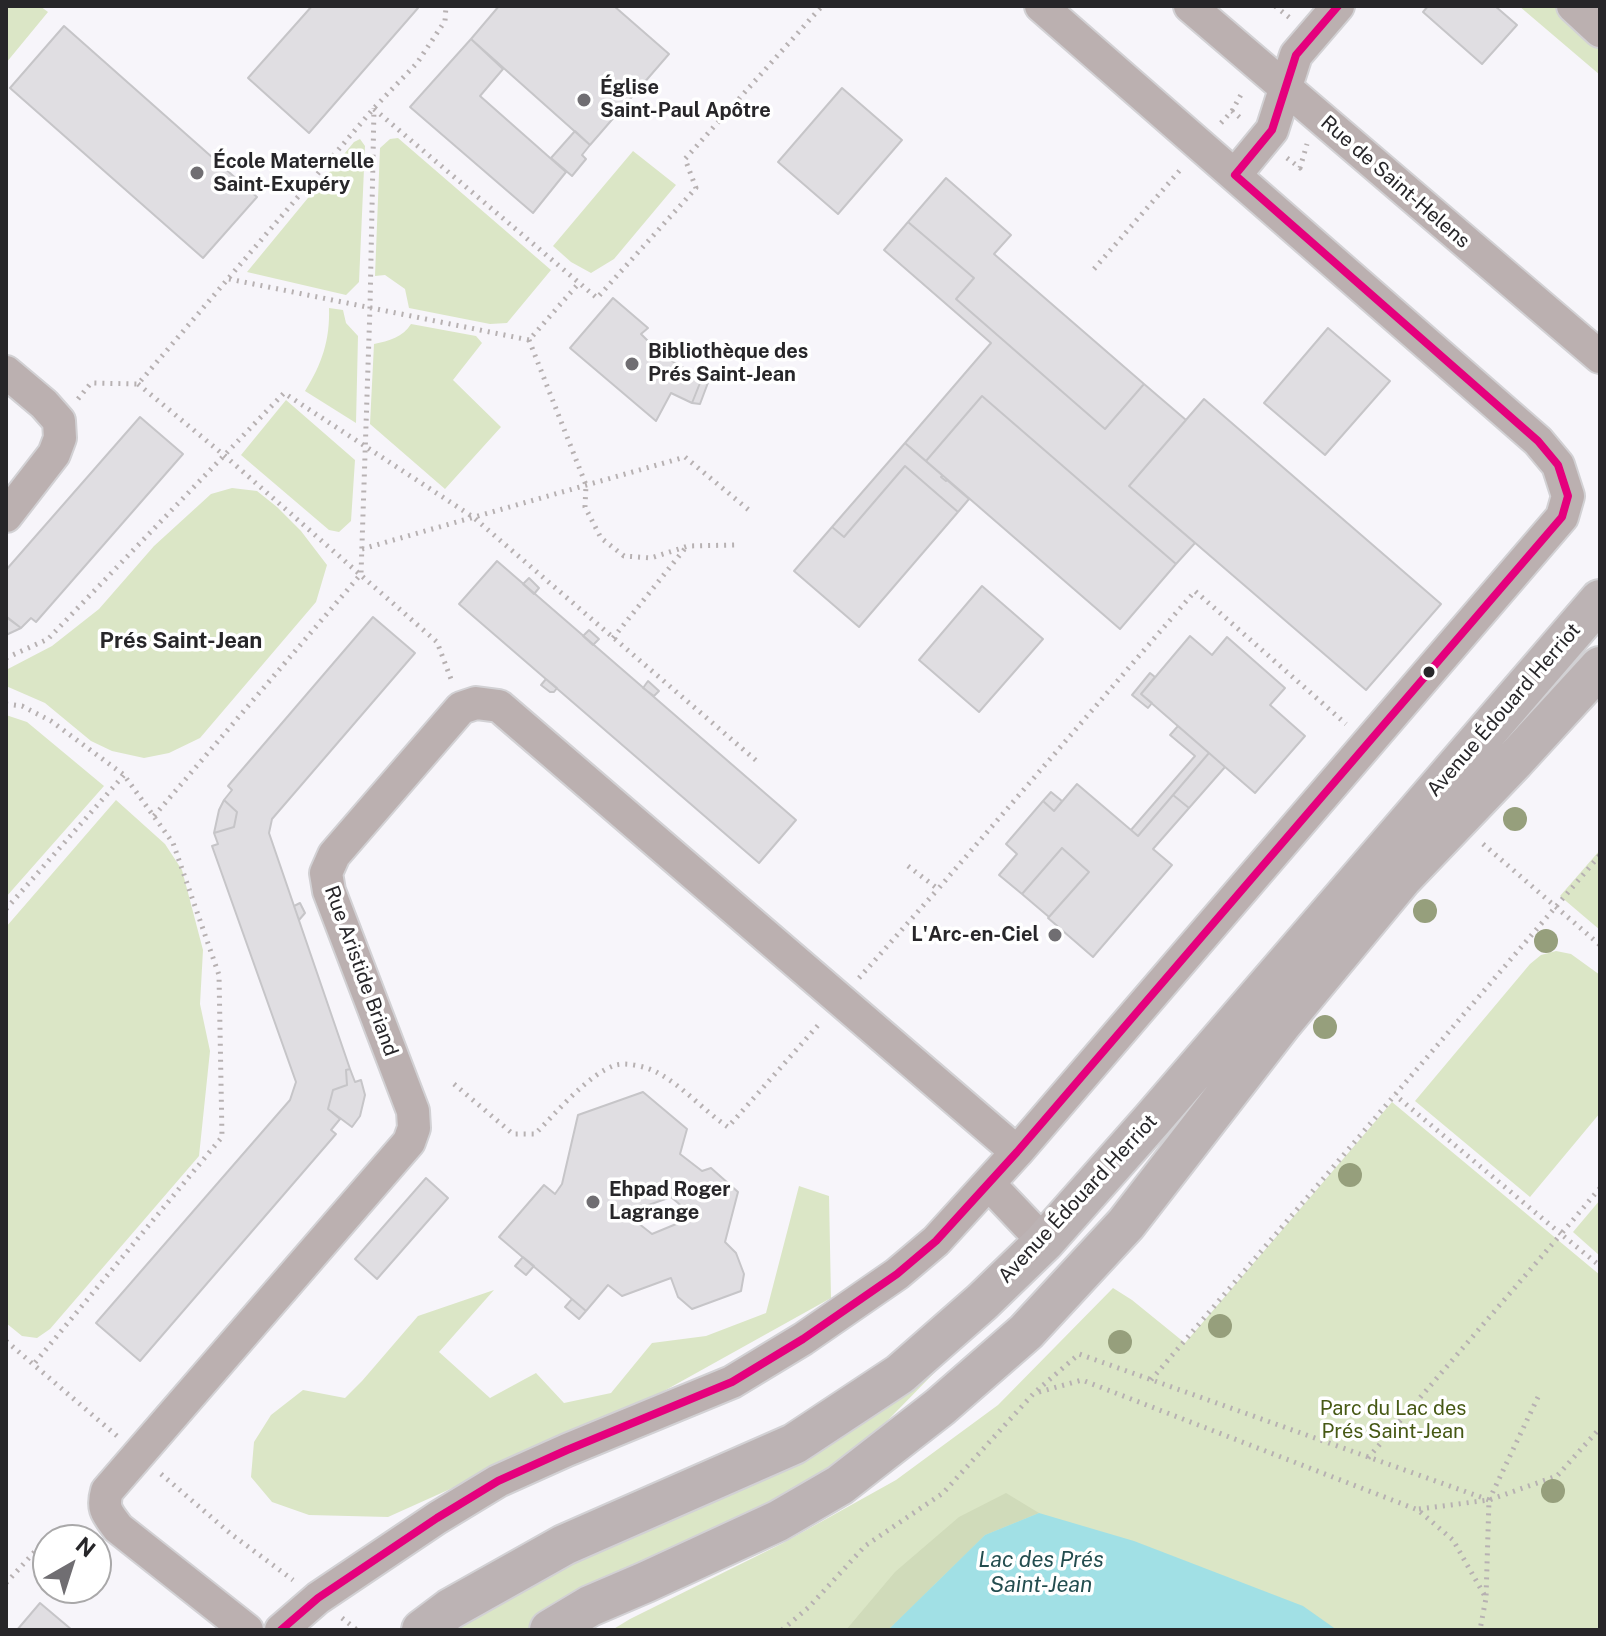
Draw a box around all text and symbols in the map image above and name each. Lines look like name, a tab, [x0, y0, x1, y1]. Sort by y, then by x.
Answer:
place label: Église Saint-Paul Apôtre	[600, 76, 771, 123]
marker: Église Saint-Paul Apôtre	[575, 91, 593, 109]
street label: Rue de Saint-Helens	[1316, 111, 1474, 253]
place label: École Maternelle Saint-Exupéry	[213, 150, 374, 197]
marker: École Maternelle Saint-Exupéry	[188, 164, 206, 182]
place label: Bibliothèque des Prés Saint-Jean	[648, 340, 808, 387]
marker: Bibliothèque des Prés Saint-Jean	[623, 355, 641, 373]
street label: Avenue Édouard Herriot	[1422, 618, 1586, 802]
district label: Prés Saint-Jean	[100, 628, 262, 654]
unlabelled marker	[1421, 664, 1437, 680]
street label: Rue Aristide Briand	[319, 883, 403, 1059]
place label: L'Arc-en-Ciel	[911, 923, 1039, 947]
marker: L'Arc-en-Ciel	[1046, 926, 1064, 944]
street label: Avenue Édouard Herriot	[994, 1110, 1162, 1288]
place label: Ehpad Roger Lagrange	[609, 1178, 731, 1225]
marker: Ehpad Roger Lagrange	[584, 1193, 602, 1211]
park label: Parc du Lac des Prés Saint-Jean	[1320, 1397, 1466, 1444]
north arrow	[32, 1524, 112, 1604]
text: N	[71, 1531, 101, 1562]
water label: Lac des Prés Saint-Jean	[978, 1547, 1104, 1598]

